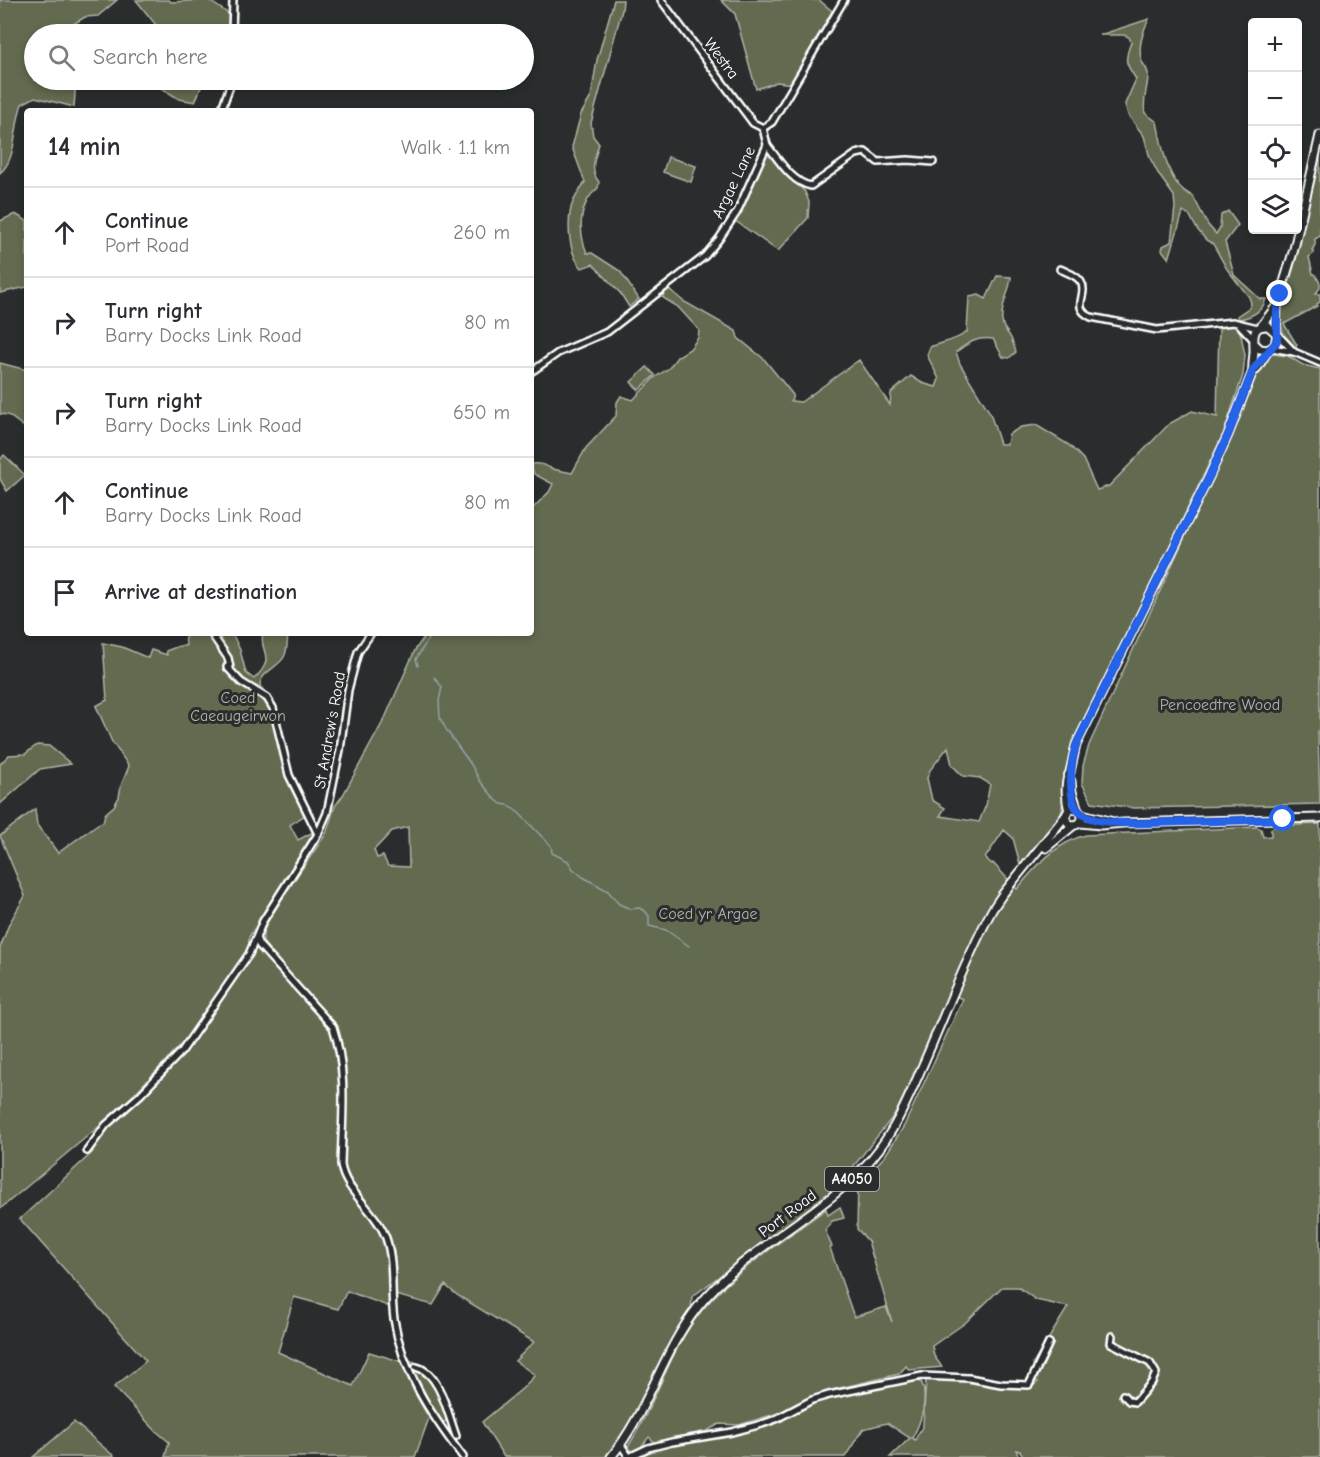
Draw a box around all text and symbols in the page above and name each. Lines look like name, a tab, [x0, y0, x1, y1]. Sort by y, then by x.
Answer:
map controls	[1248, 18, 1302, 234]
button: +	[1248, 18, 1302, 72]
search box	[24, 24, 534, 90]
street label: Westra	[700, 35, 742, 83]
icon: search	[45, 41, 78, 74]
text: Search here	[93, 44, 208, 70]
button: −	[1248, 72, 1302, 126]
button: locate	[1248, 126, 1302, 180]
text: 14 min	[48, 132, 121, 162]
text: Walk · 1.1 km	[401, 136, 510, 159]
street label: Argae Lane	[709, 143, 759, 221]
button: layers	[1248, 180, 1302, 234]
text: Continue	[105, 208, 188, 234]
icon: ahead	[48, 216, 81, 249]
text: 260 m	[453, 221, 510, 244]
text: Port Road	[105, 234, 189, 257]
route end	[1266, 280, 1292, 306]
text: Turn right	[105, 298, 202, 324]
icon: right	[48, 306, 81, 339]
text: 80 m	[464, 311, 510, 334]
text: Barry Docks Link Road	[105, 324, 302, 347]
text: Turn right	[105, 388, 202, 414]
icon: right	[48, 396, 81, 429]
text: 650 m	[453, 401, 510, 424]
text: Barry Docks Link Road	[105, 414, 302, 437]
text: Continue	[105, 478, 188, 504]
icon: ahead	[48, 486, 81, 519]
text: 80 m	[464, 491, 510, 514]
text: Barry Docks Link Road	[105, 504, 302, 527]
icon: arrive	[48, 576, 81, 609]
text: Arrive at destination	[105, 579, 297, 605]
street label: St Andrew's Road	[311, 670, 349, 790]
park label: Coed Caeaugeirwon	[190, 689, 286, 725]
park label: Pencoedtre Wood	[1160, 696, 1280, 714]
route start	[1269, 805, 1295, 831]
park label: Coed yr Argae	[659, 905, 757, 923]
road number: A4050	[825, 1167, 879, 1191]
street label: Port Road	[755, 1186, 820, 1241]

